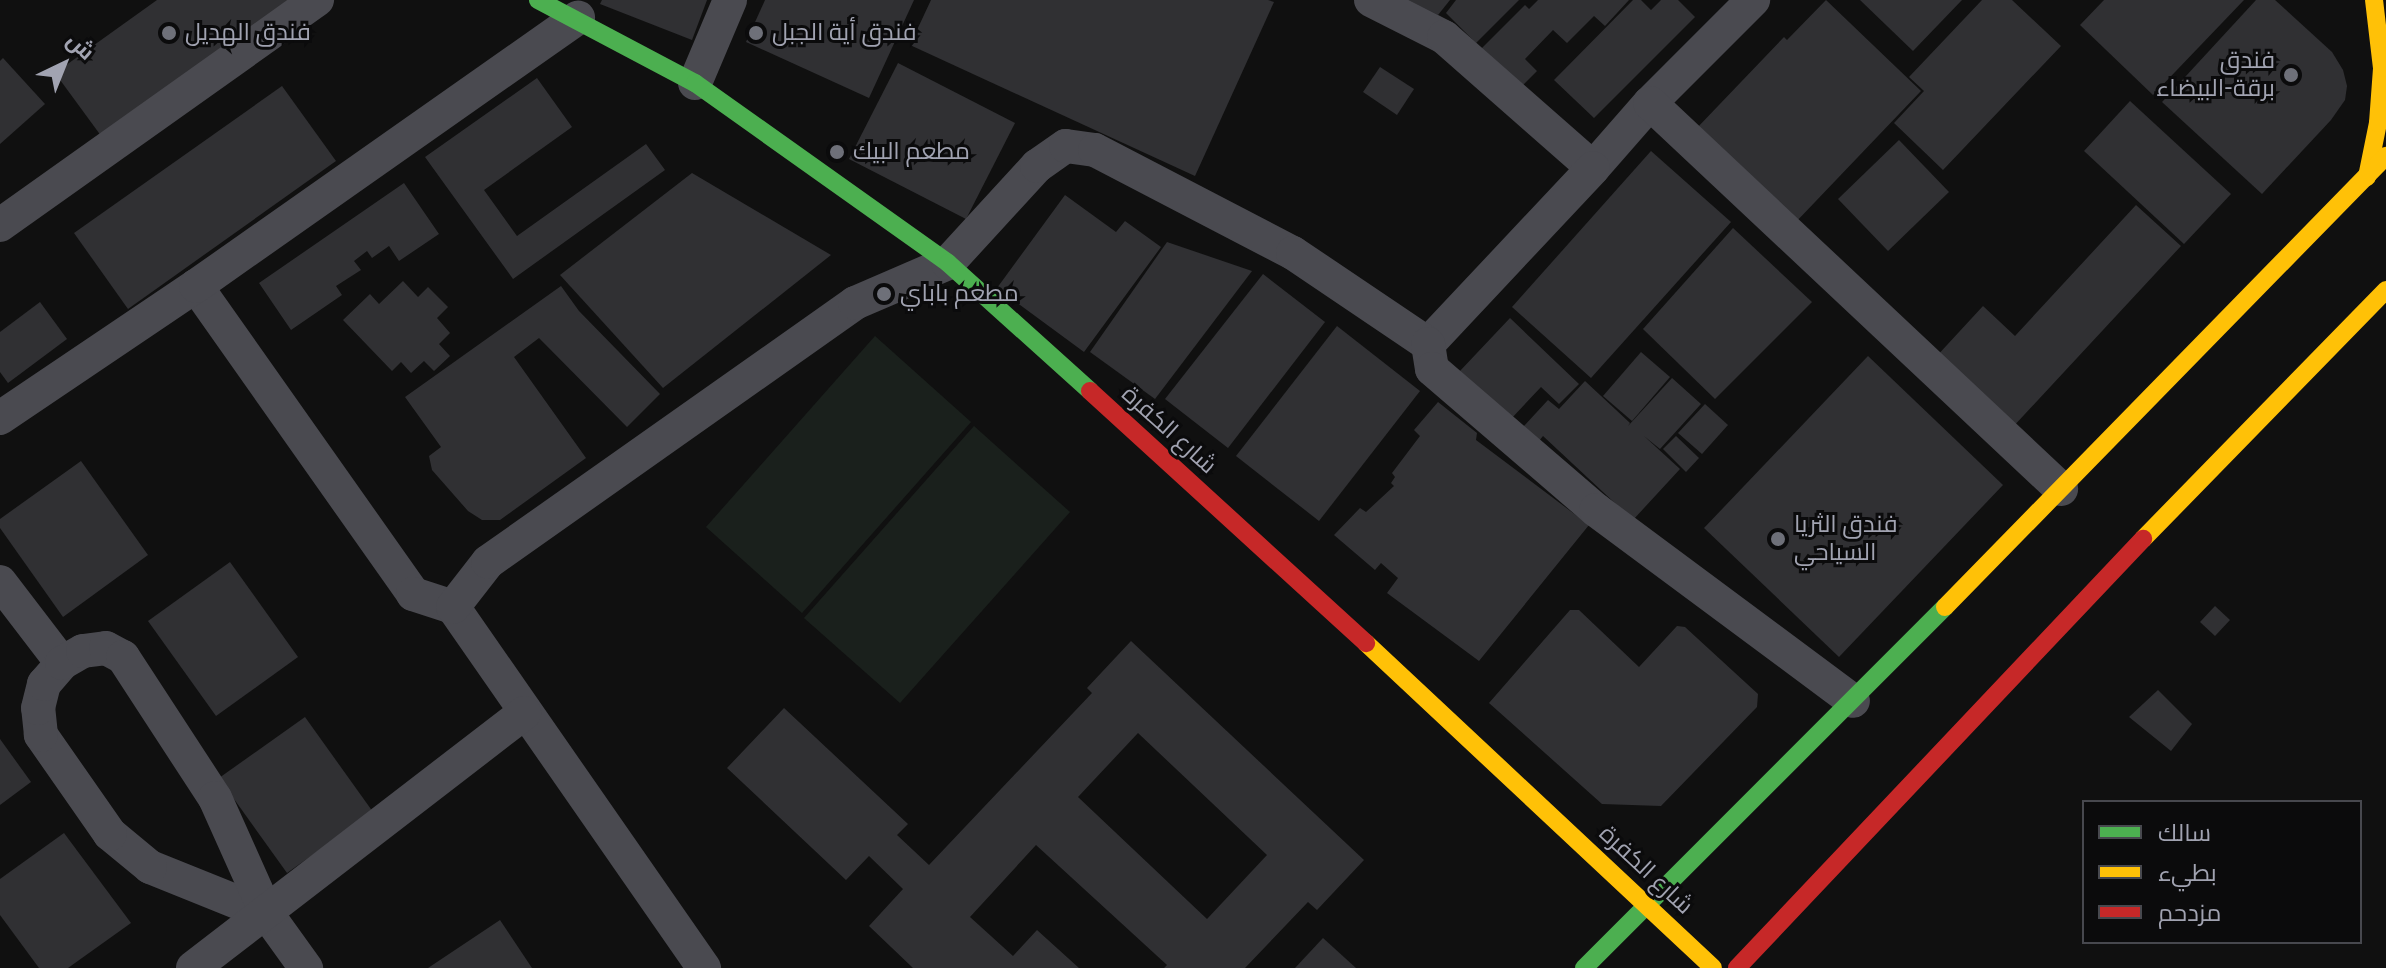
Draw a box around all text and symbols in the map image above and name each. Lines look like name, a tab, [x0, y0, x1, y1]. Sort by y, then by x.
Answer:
place label: فندق الهديل	[185, 19, 311, 47]
place label: فندق أية الجبل	[772, 19, 917, 47]
north arrow	[24, 24, 104, 104]
marker: فندق الهديل	[160, 24, 178, 42]
marker: فندق أية الجبل	[747, 24, 765, 42]
text: ش	[61, 27, 100, 66]
place label: فندق برقة-البيضاء	[2156, 47, 2275, 103]
marker: فندق برقة-البيضاء	[2282, 66, 2300, 84]
place label: مطعم البيك	[853, 138, 970, 166]
marker: مطعم البيك	[828, 143, 846, 161]
place label: مطعم باباي	[900, 280, 1019, 308]
marker: مطعم باباي	[875, 285, 893, 303]
street label: شارع الكفرة	[1116, 380, 1222, 480]
place label: فندق الثريا السياحي	[1794, 511, 1898, 567]
marker: فندق الثريا السياحي	[1769, 530, 1787, 548]
legend	[2082, 800, 2362, 944]
street label: شارع الكفرة	[1593, 819, 1699, 921]
text: سالك	[2158, 819, 2211, 847]
text: بطيء	[2158, 859, 2217, 887]
text: مزدحم	[2158, 899, 2221, 927]

